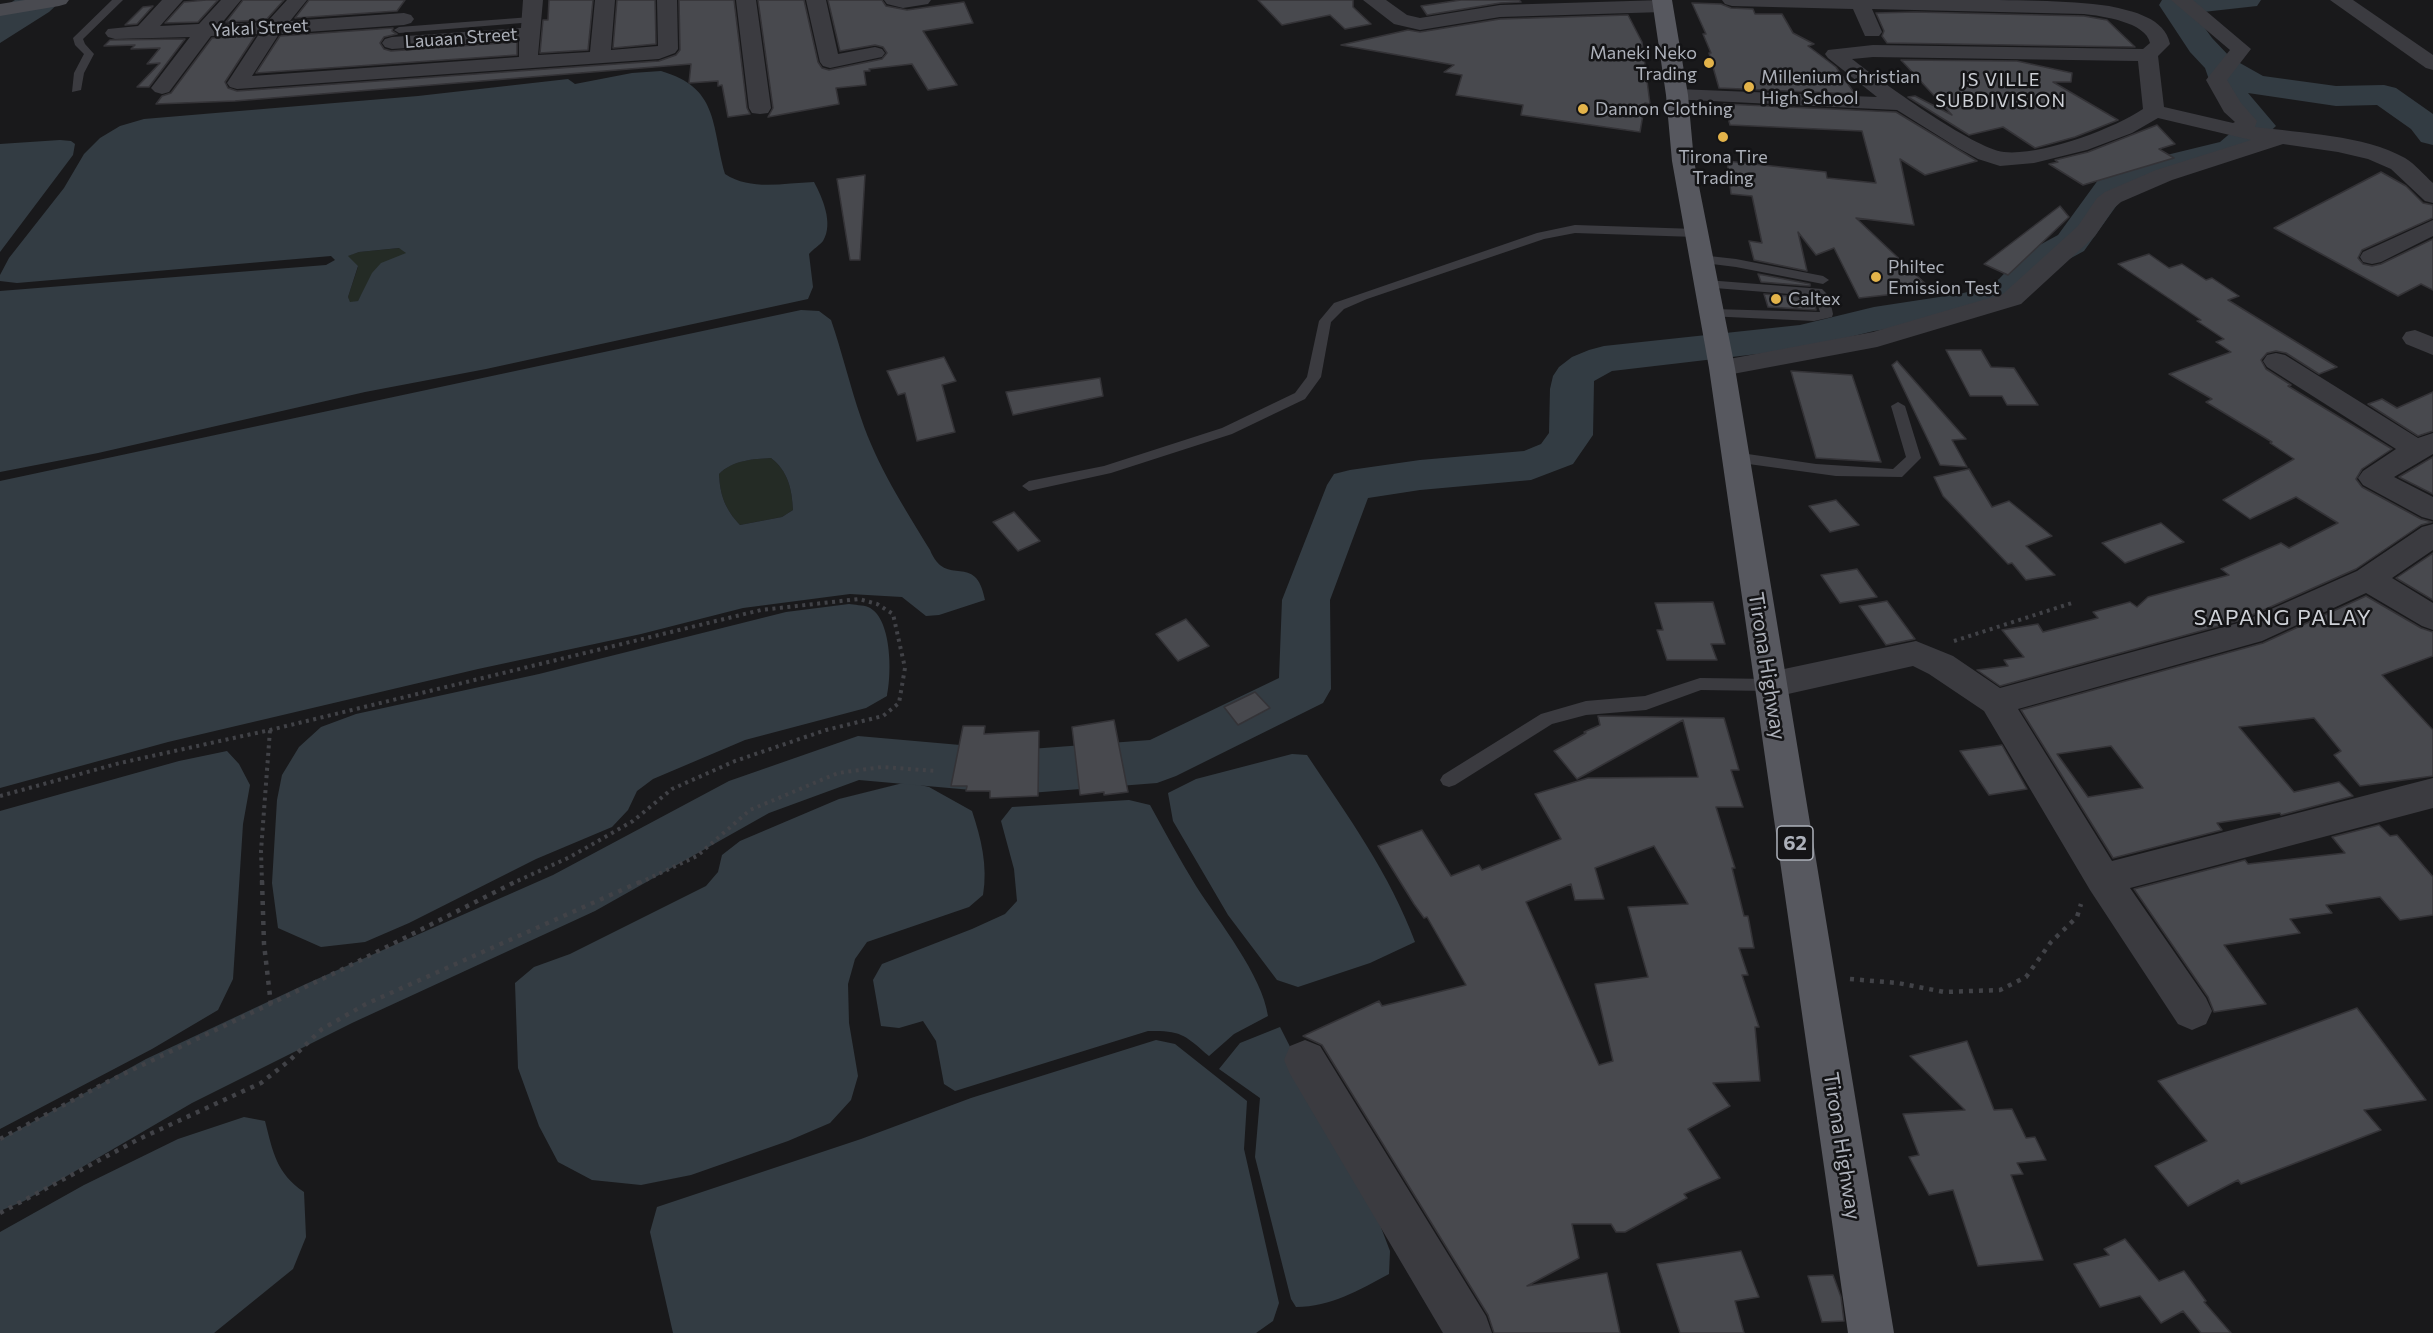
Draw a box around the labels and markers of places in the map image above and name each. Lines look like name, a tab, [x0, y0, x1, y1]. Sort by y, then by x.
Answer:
place label: Maneki Neko Trading	[1590, 42, 1697, 84]
marker: Maneki Neko Trading	[1702, 56, 1716, 70]
place label: Millenium Christian High School	[1761, 66, 1920, 109]
marker: Millenium Christian High School	[1742, 80, 1756, 94]
place label: Dannon Clothing	[1595, 98, 1733, 120]
marker: Dannon Clothing	[1576, 102, 1590, 116]
marker: Tirona Tire Trading	[1716, 130, 1730, 144]
place label: Tirona Tire Trading	[1678, 146, 1768, 188]
place label: Philtec Emission Test	[1888, 256, 2000, 298]
marker: Philtec Emission Test	[1869, 270, 1883, 284]
place label: Caltex	[1788, 288, 1841, 310]
marker: Caltex	[1769, 292, 1783, 306]

